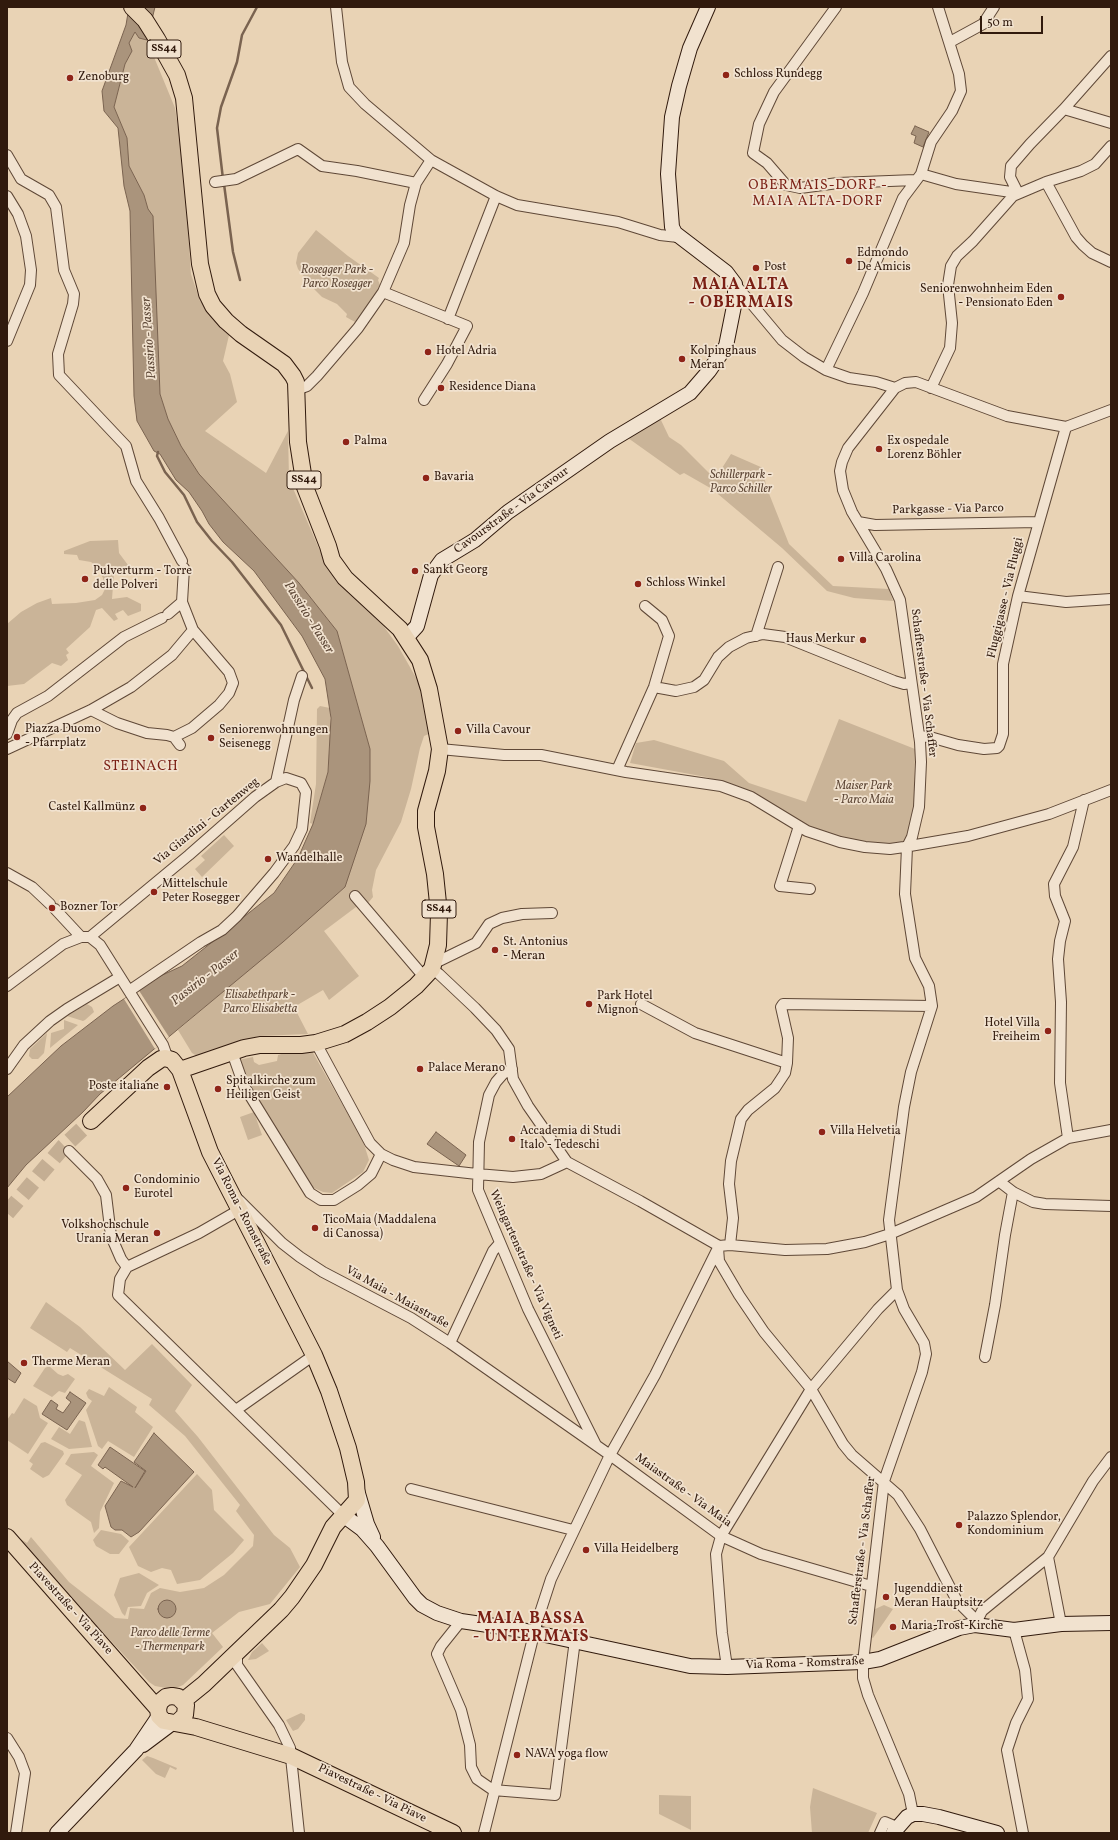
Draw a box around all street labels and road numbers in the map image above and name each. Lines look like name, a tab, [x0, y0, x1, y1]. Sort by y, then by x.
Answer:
road number: SS44	[147, 40, 181, 58]
street label: Cavourstraße - Via Cavour	[452, 465, 572, 557]
road number: SS44	[287, 471, 321, 489]
street label: Parkgasse - Via Parco	[892, 502, 1004, 518]
street label: Fluggigasse - Via Fluggi	[985, 536, 1027, 660]
street label: Schafferstraße - Via Schaffer	[907, 608, 939, 758]
street label: Via Giardini - Gartenweg	[151, 775, 263, 869]
road number: SS44	[422, 900, 456, 918]
street label: Via Roma - Romstraße	[208, 1156, 274, 1268]
street label: Weingartenstraße - Via Vigneti	[485, 1188, 565, 1342]
street label: Via Maia - Maiastraße	[343, 1264, 451, 1332]
street label: Maiastraße - Via Maia	[632, 1451, 734, 1531]
street label: Schafferstraße - Via Schaffer	[847, 1476, 879, 1626]
street label: Piavestraße - Via Piave	[25, 1560, 115, 1658]
street label: Via Roma - Romstraße	[745, 1655, 865, 1673]
street label: Piavestraße - Via Piave	[315, 1761, 429, 1827]

